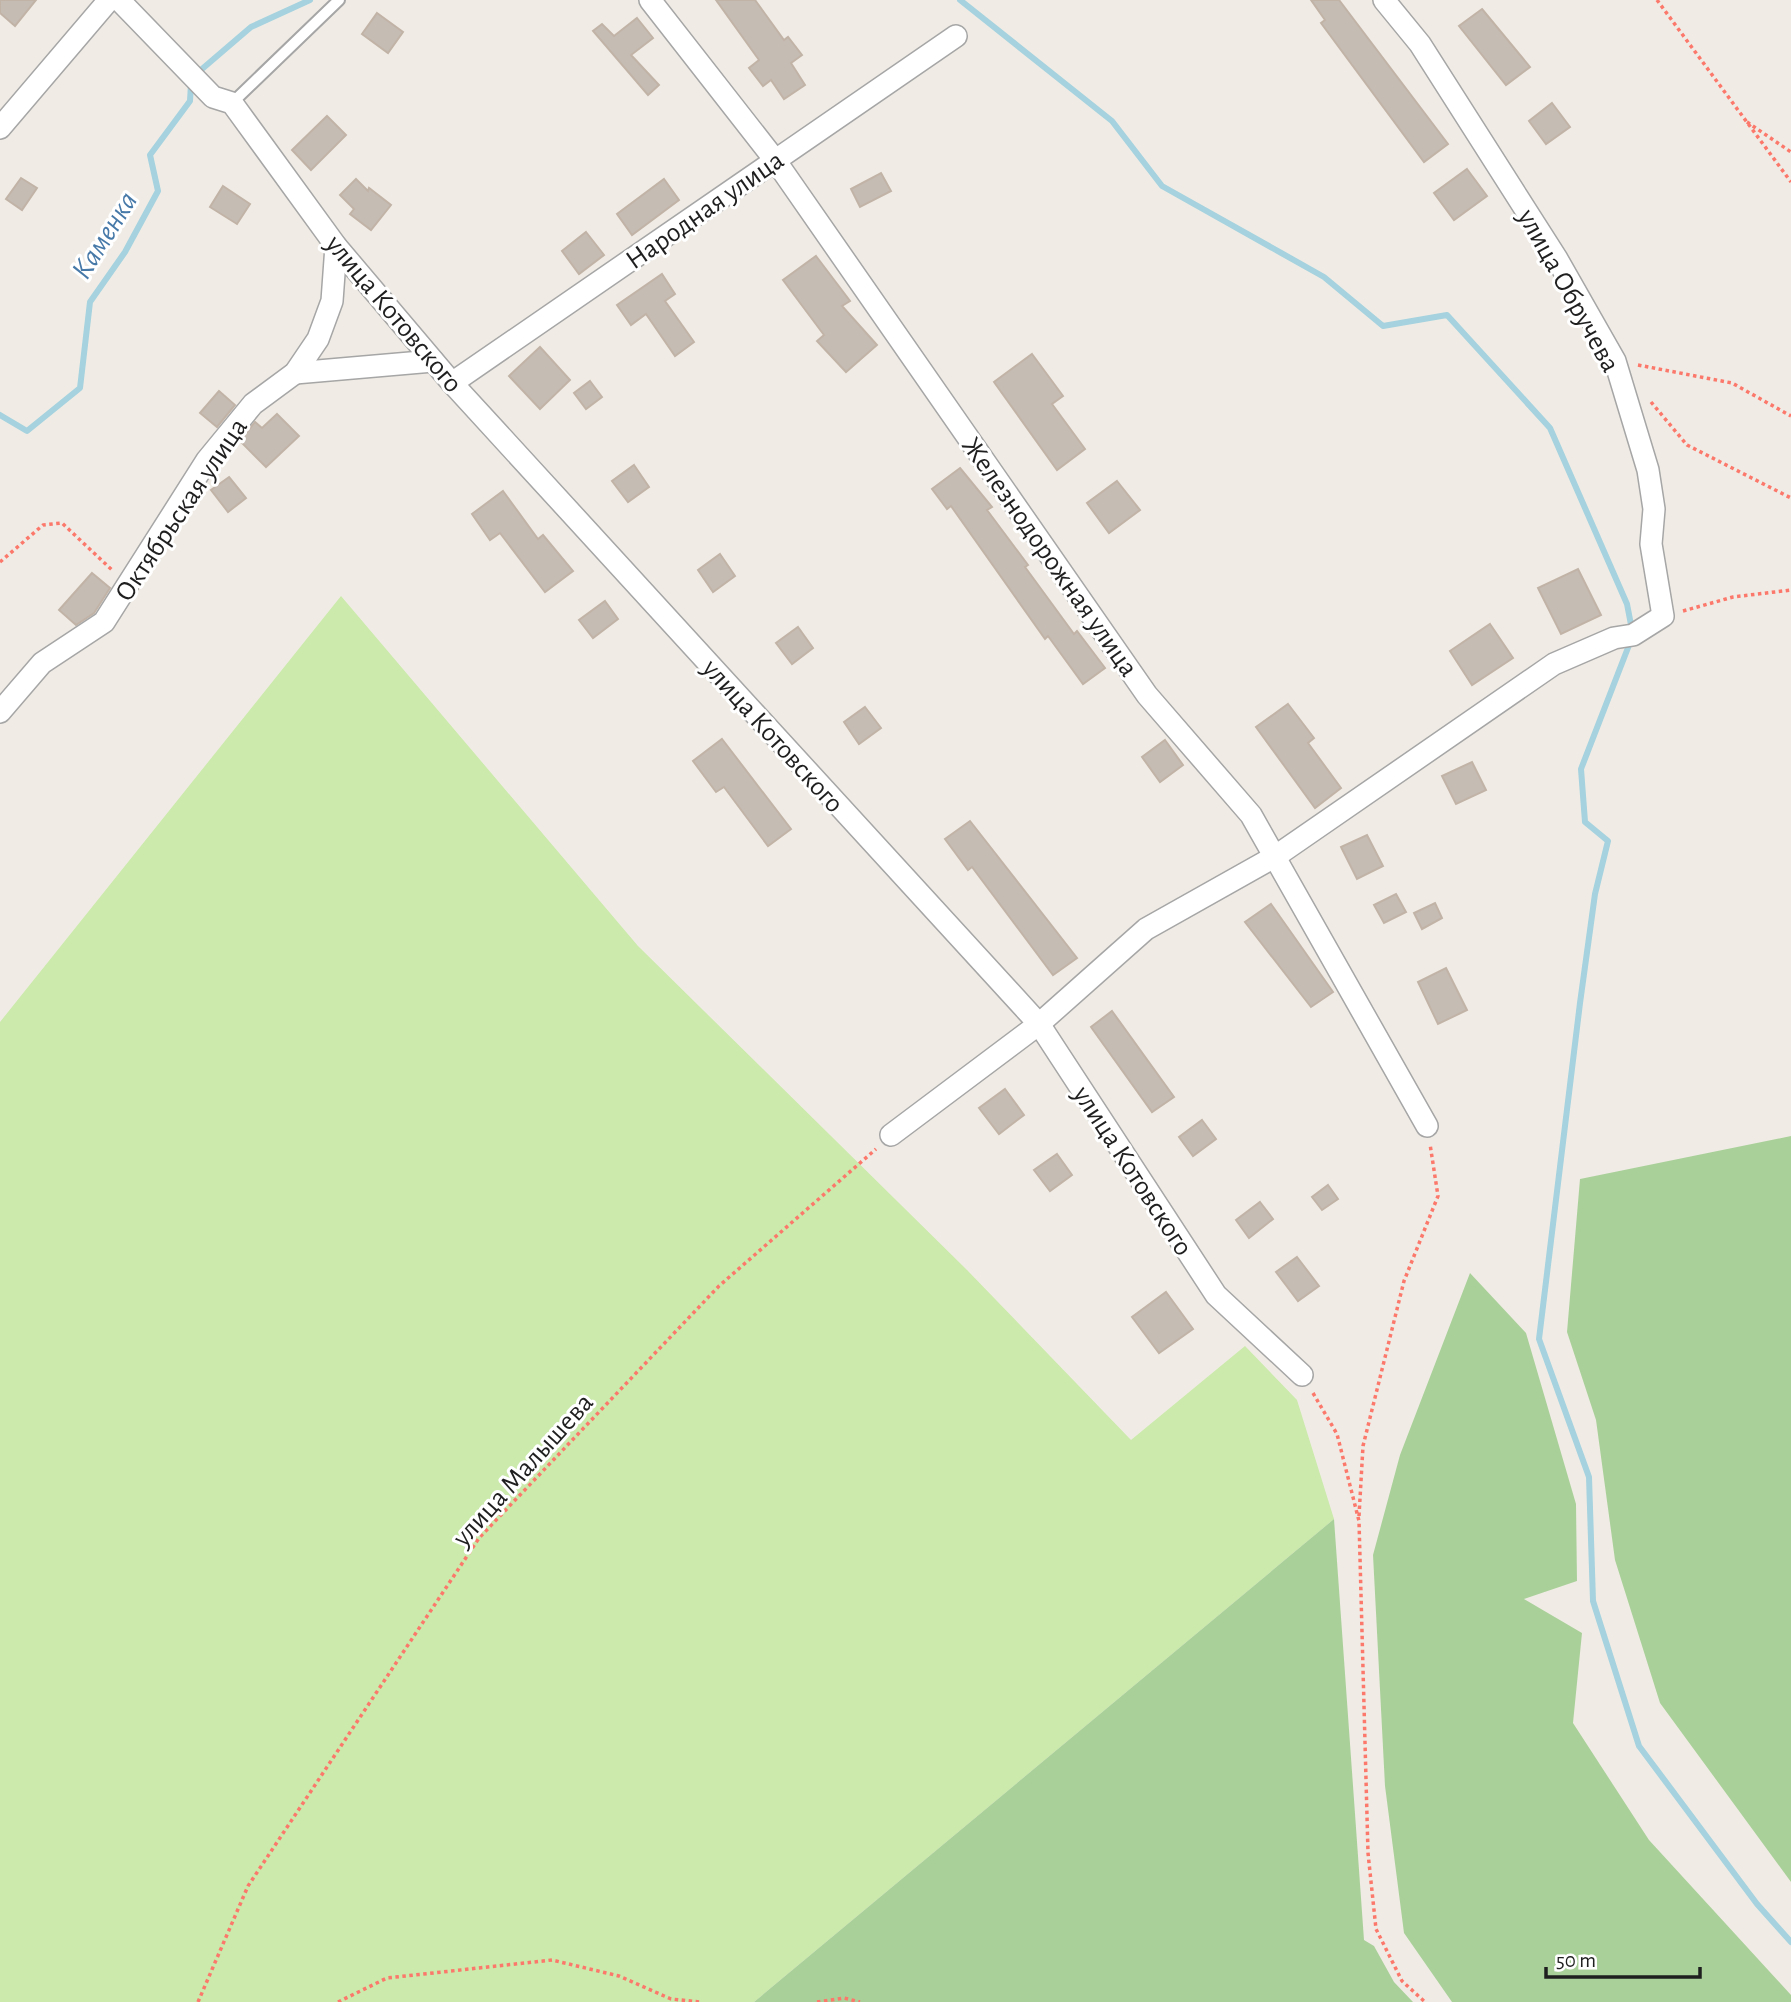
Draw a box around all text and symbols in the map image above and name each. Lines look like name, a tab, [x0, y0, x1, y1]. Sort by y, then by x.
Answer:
street label: Народная улица	[621, 146, 789, 275]
water label: Каменка	[66, 187, 143, 285]
street label: улица Обручева	[1512, 204, 1625, 377]
street label: улица Котовского	[319, 230, 467, 398]
street label: Октябрьская улица	[110, 413, 253, 607]
street label: Железнодорожная улица	[956, 432, 1143, 682]
street label: улица Котовского	[696, 654, 848, 818]
street label: улица Котовского	[1067, 1081, 1197, 1261]
street label: улица Малышева	[447, 1388, 599, 1553]
scale bar	[1546, 1936, 1700, 1980]
text: 50 m	[1556, 1950, 1596, 1971]

